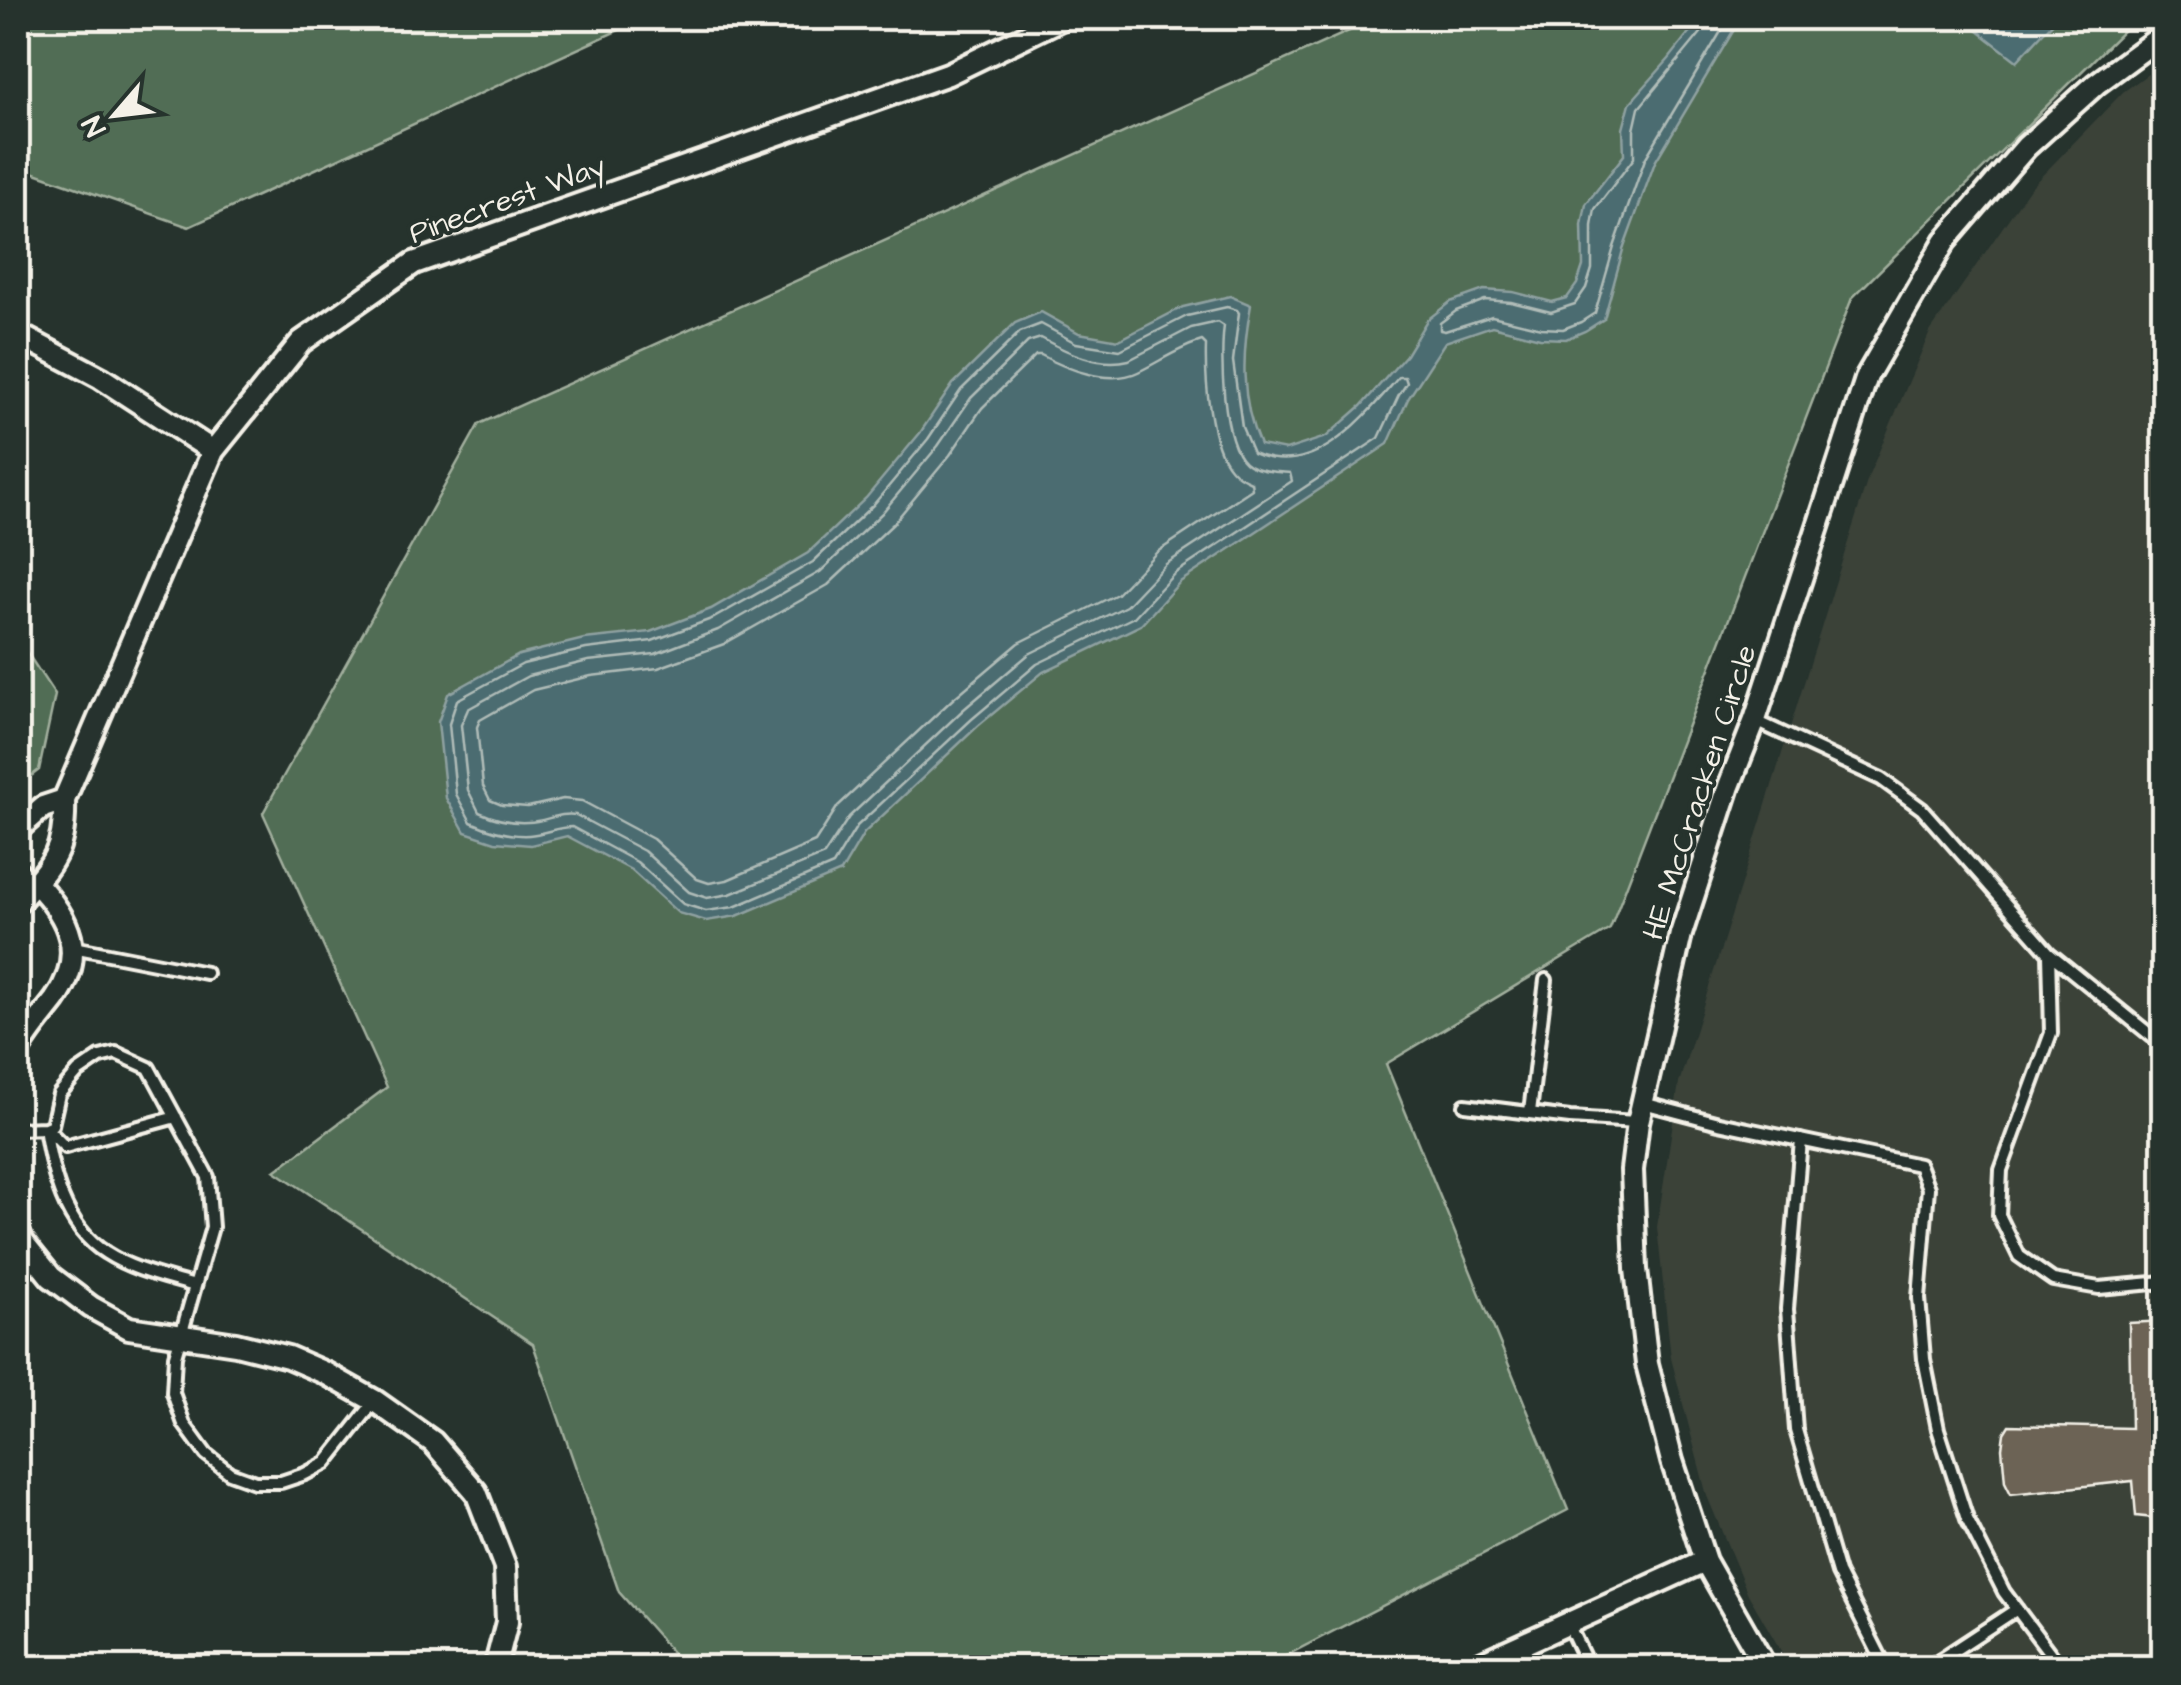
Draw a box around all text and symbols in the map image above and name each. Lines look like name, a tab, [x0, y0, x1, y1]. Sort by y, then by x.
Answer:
north arrow	[65, 65, 165, 165]
text: N	[73, 109, 116, 143]
street label: Pinecrest Way	[403, 145, 612, 256]
street label: HE McCracken Circle	[1632, 639, 1767, 945]

